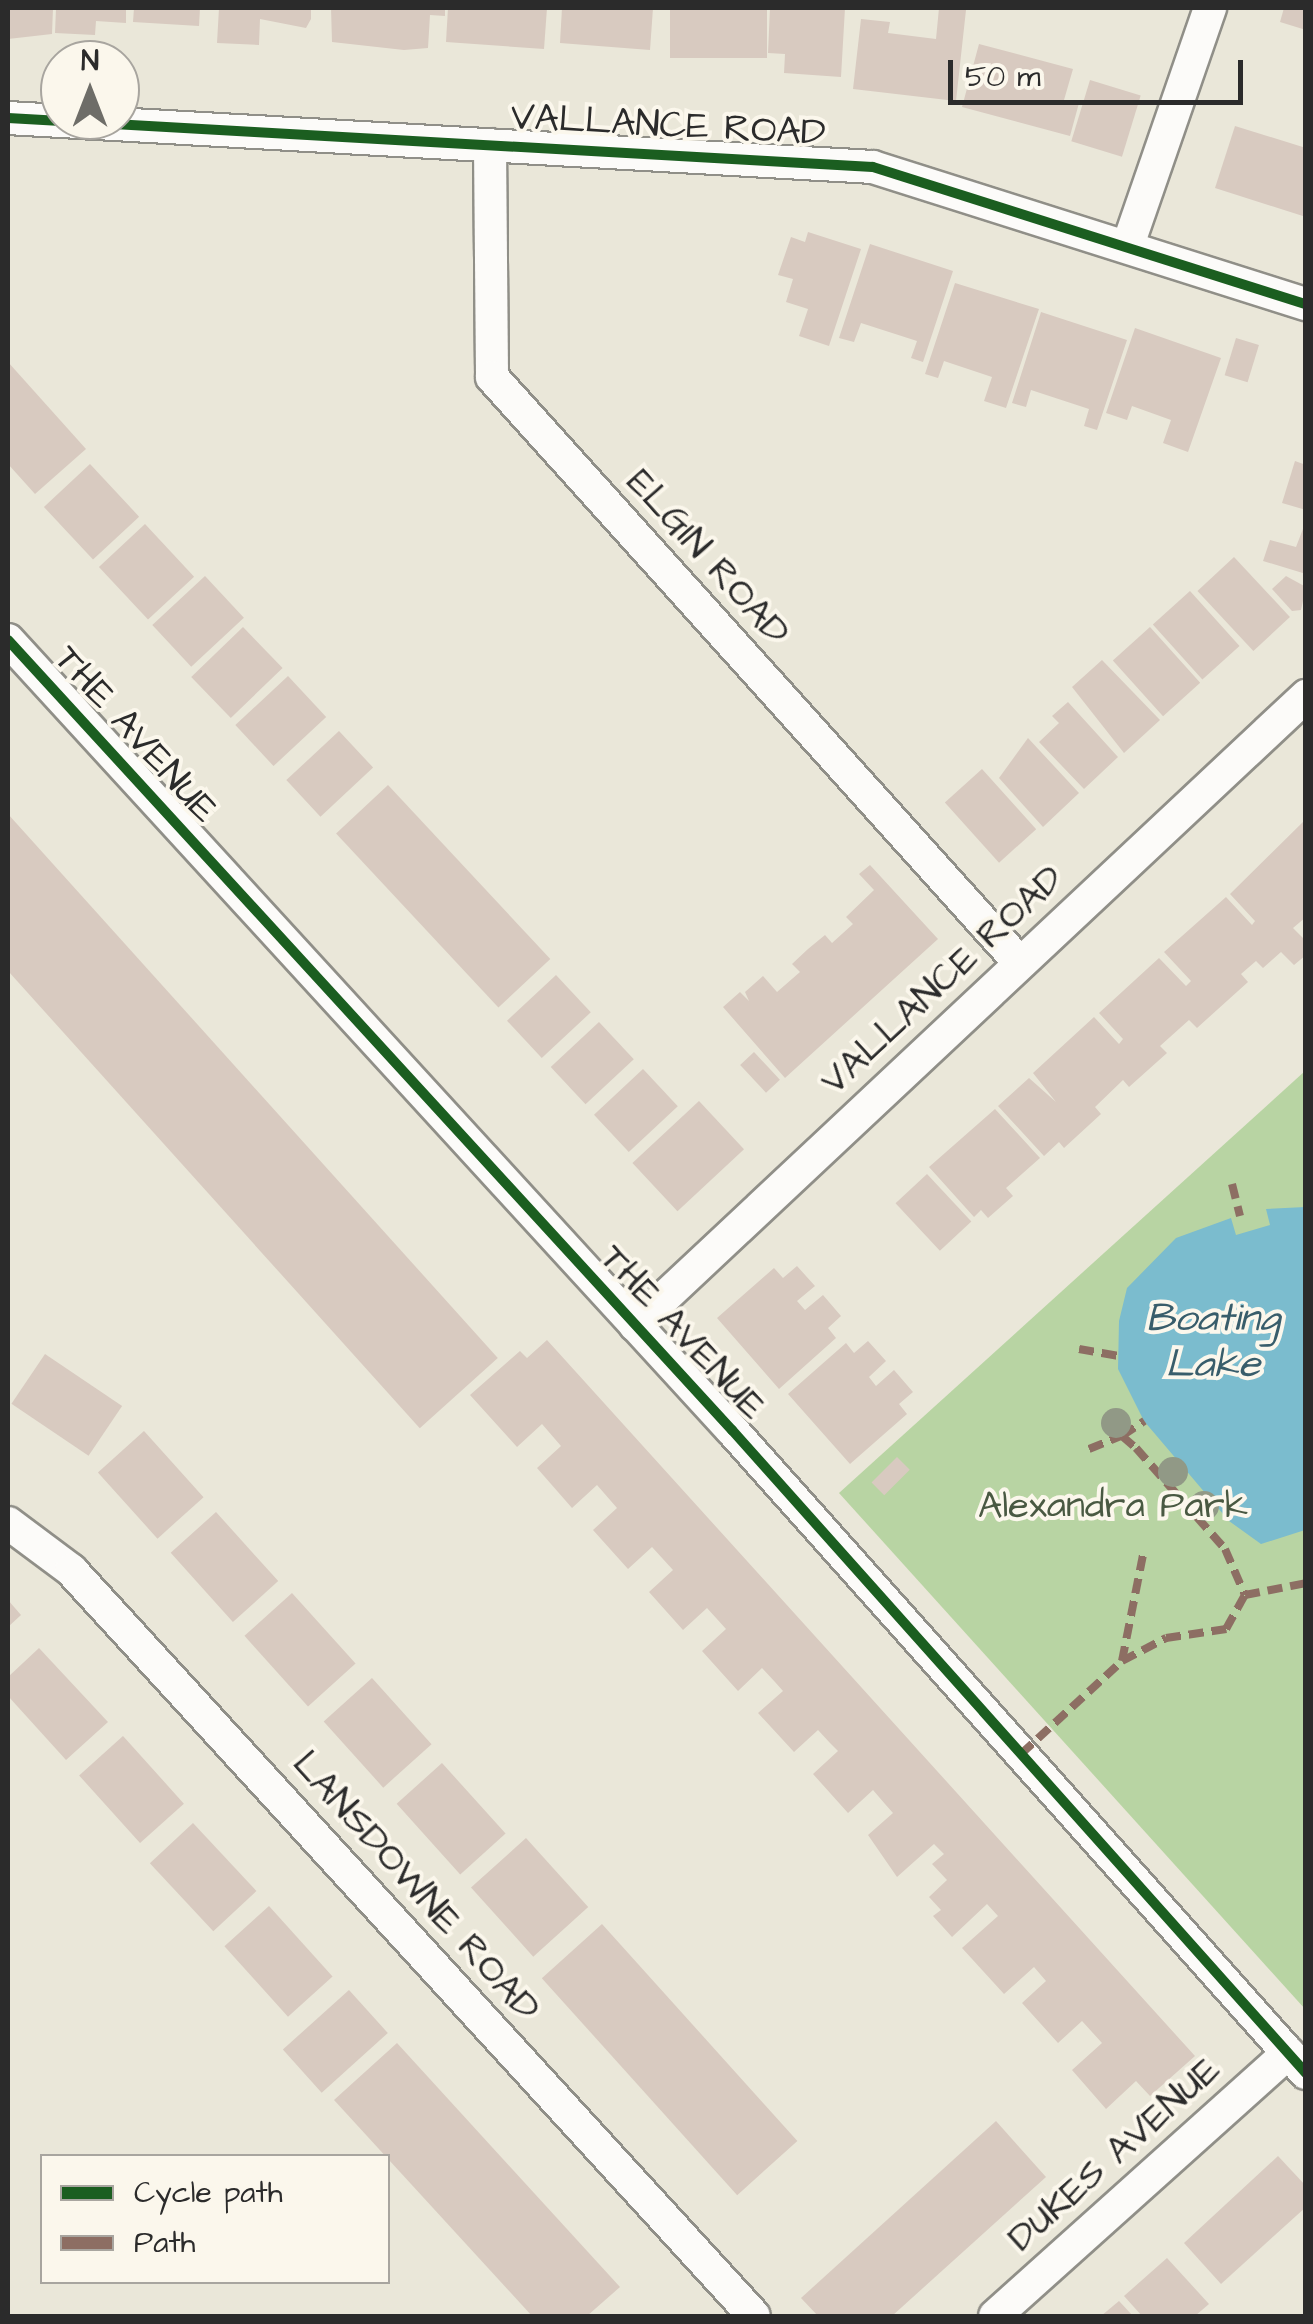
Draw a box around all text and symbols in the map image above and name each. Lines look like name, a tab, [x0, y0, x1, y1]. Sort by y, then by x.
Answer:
north arrow	[40, 40, 140, 140]
scale bar	[953, 40, 1248, 102]
text: N	[81, 42, 99, 81]
text: 50 m	[965, 56, 1041, 98]
street label: VALLANCE ROAD	[509, 95, 827, 157]
street label: ELGIN ROAD	[616, 460, 798, 656]
street label: THE AVENUE	[44, 637, 226, 833]
street label: VALLANCE ROAD	[812, 857, 1074, 1105]
street label: THE AVENUE	[589, 1236, 775, 1430]
water label: Boating Lake	[1146, 1295, 1280, 1389]
park label: Alexandra Park	[978, 1484, 1248, 1530]
street label: LANSDOWNE ROAD	[282, 1743, 548, 2031]
street label: DUKES AVENUE	[1000, 2048, 1230, 2262]
legend	[40, 2154, 390, 2284]
text: Cycle path	[134, 2172, 283, 2214]
text: Path	[134, 2222, 195, 2264]

